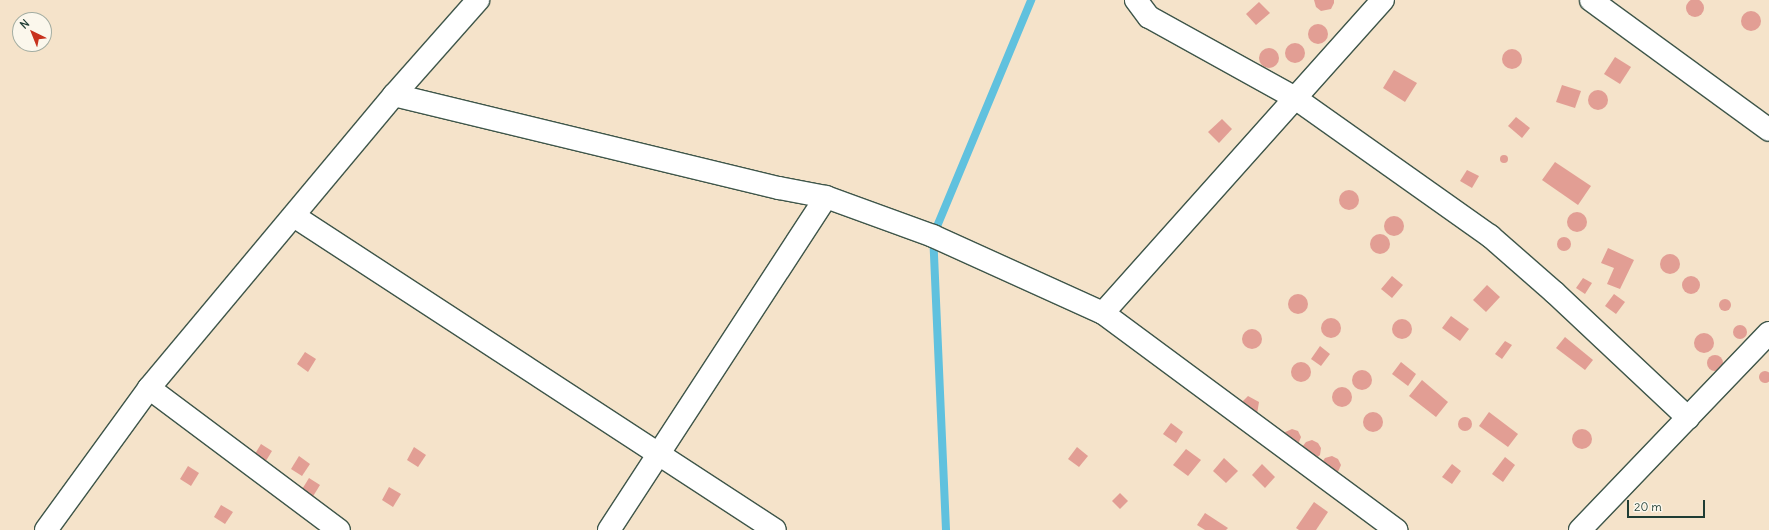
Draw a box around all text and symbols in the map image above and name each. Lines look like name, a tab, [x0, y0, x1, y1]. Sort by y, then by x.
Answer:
north arrow	[12, 12, 52, 52]
text: N	[17, 16, 32, 32]
scale bar	[1629, 492, 1707, 518]
text: 20 m	[1634, 499, 1662, 514]

